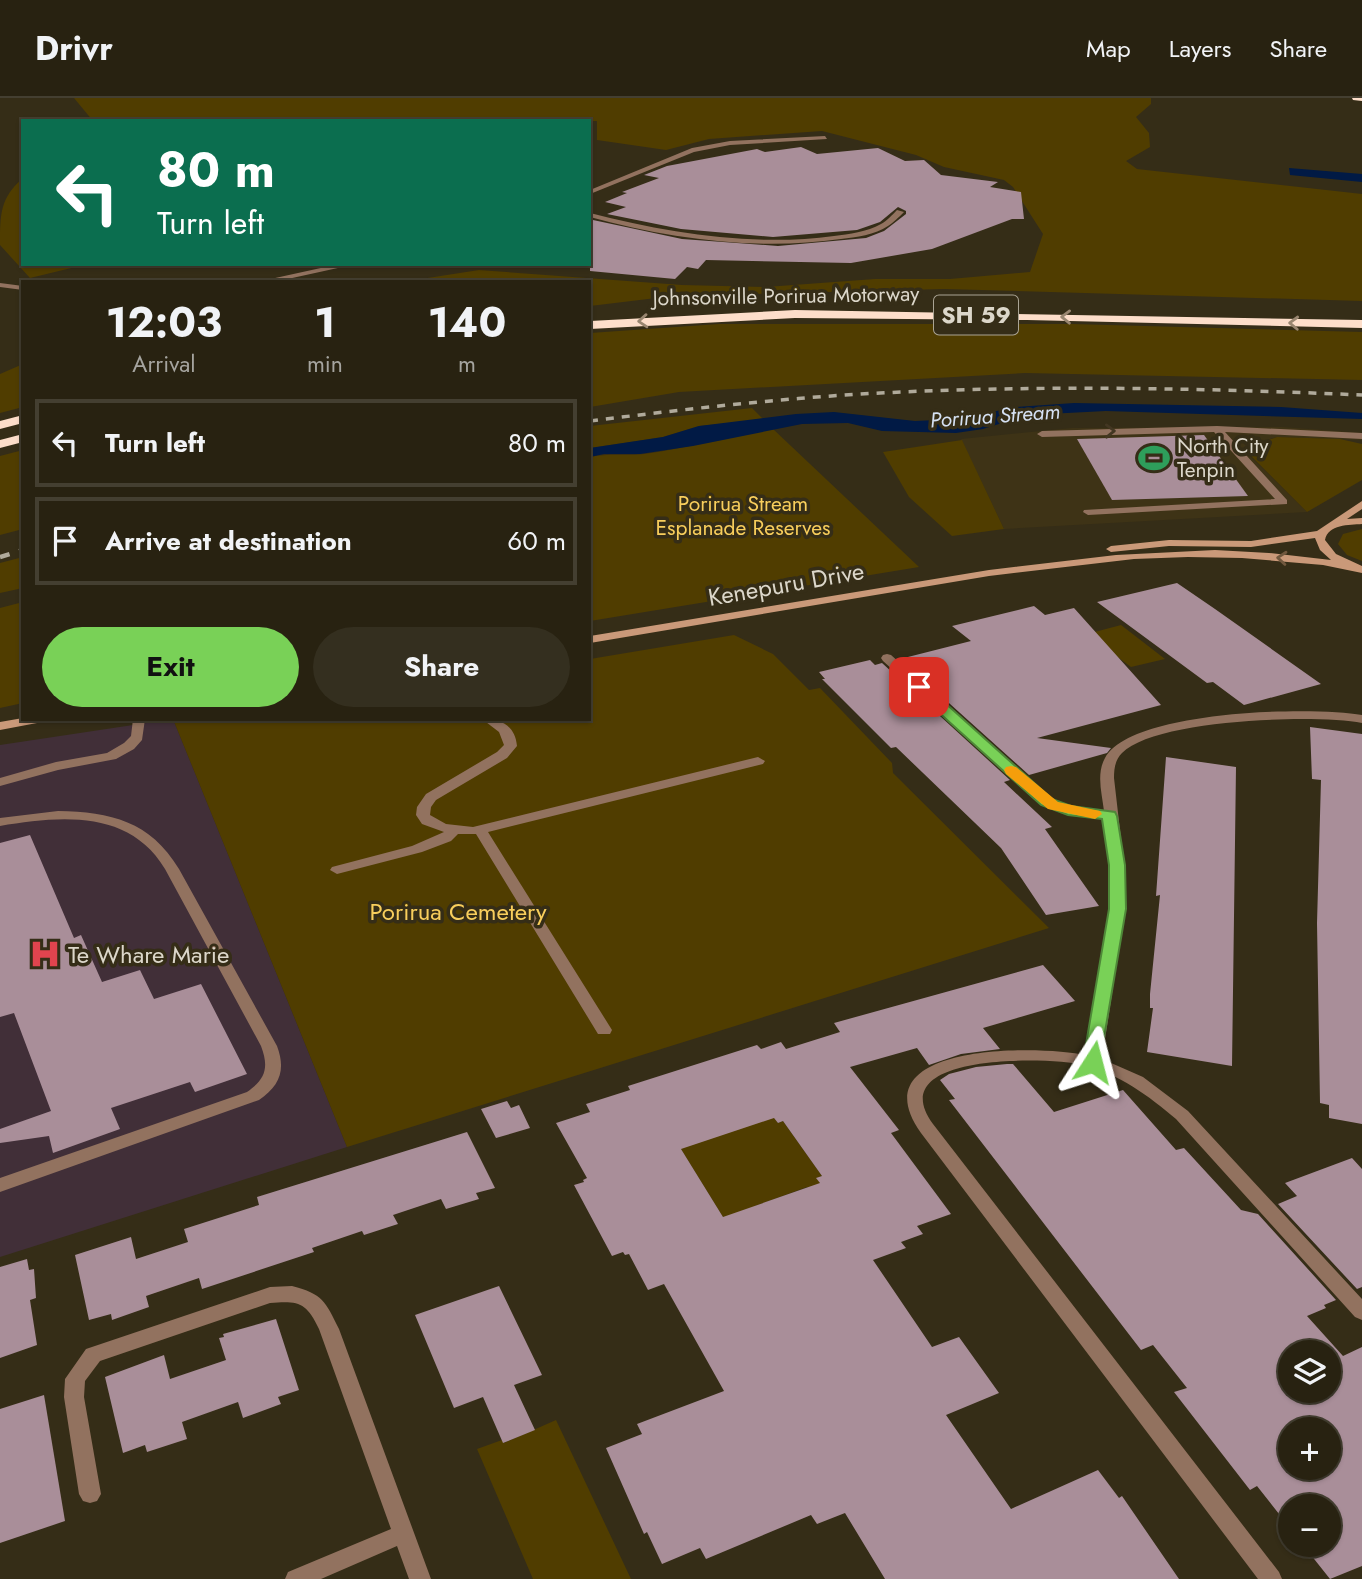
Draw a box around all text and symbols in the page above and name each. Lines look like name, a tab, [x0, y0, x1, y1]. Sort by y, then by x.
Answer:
text: Drivr	[35, 25, 113, 72]
text: Map	[1086, 31, 1131, 66]
text: Layers	[1169, 31, 1231, 66]
text: Share	[1269, 31, 1327, 66]
text: 80 m	[157, 135, 275, 205]
icon: left	[42, 147, 133, 238]
text: Turn left	[157, 200, 264, 246]
street label: Johnsonville Porirua Motorway	[649, 279, 920, 313]
text: 12:03	[106, 292, 222, 353]
text: 1	[314, 292, 336, 353]
text: 140	[428, 292, 506, 353]
road number: SH 59	[934, 296, 1018, 334]
one-way arrow	[1061, 309, 1072, 324]
one-way arrow	[637, 313, 648, 328]
one-way arrow	[1288, 315, 1299, 330]
text: Arrival	[132, 347, 196, 381]
text: min	[307, 347, 343, 381]
text: m	[458, 347, 476, 381]
water label: Porirua Stream	[929, 396, 1061, 436]
one-way arrow	[1104, 423, 1115, 438]
icon: left	[46, 424, 84, 462]
text: Turn left	[105, 424, 205, 462]
text: 80 m	[508, 424, 566, 462]
place label: North City Tenpin	[1177, 431, 1269, 485]
sports icon: North City Tenpin	[1137, 441, 1171, 475]
park label: Porirua Stream Esplanade Reserves	[655, 489, 831, 543]
icon: arrive	[46, 522, 84, 560]
text: Arrive at destination	[105, 522, 352, 560]
text: 60 m	[507, 522, 566, 560]
one-way arrow	[1276, 551, 1287, 566]
street label: Kenepuru Drive	[705, 553, 867, 615]
button: Exit	[42, 627, 299, 707]
button: Share	[313, 627, 570, 707]
pin	[889, 657, 949, 717]
icon: arrive	[900, 668, 938, 706]
park label: Porirua Cemetery	[369, 894, 547, 929]
hospital icon: Te Whare Marie	[28, 937, 62, 971]
place label: Te Whare Marie	[68, 937, 229, 972]
position arrow	[1056, 1025, 1130, 1099]
map controls	[1278, 1340, 1341, 1557]
button: layers	[1278, 1340, 1341, 1403]
button: +	[1278, 1417, 1341, 1480]
button: −	[1278, 1494, 1341, 1557]

